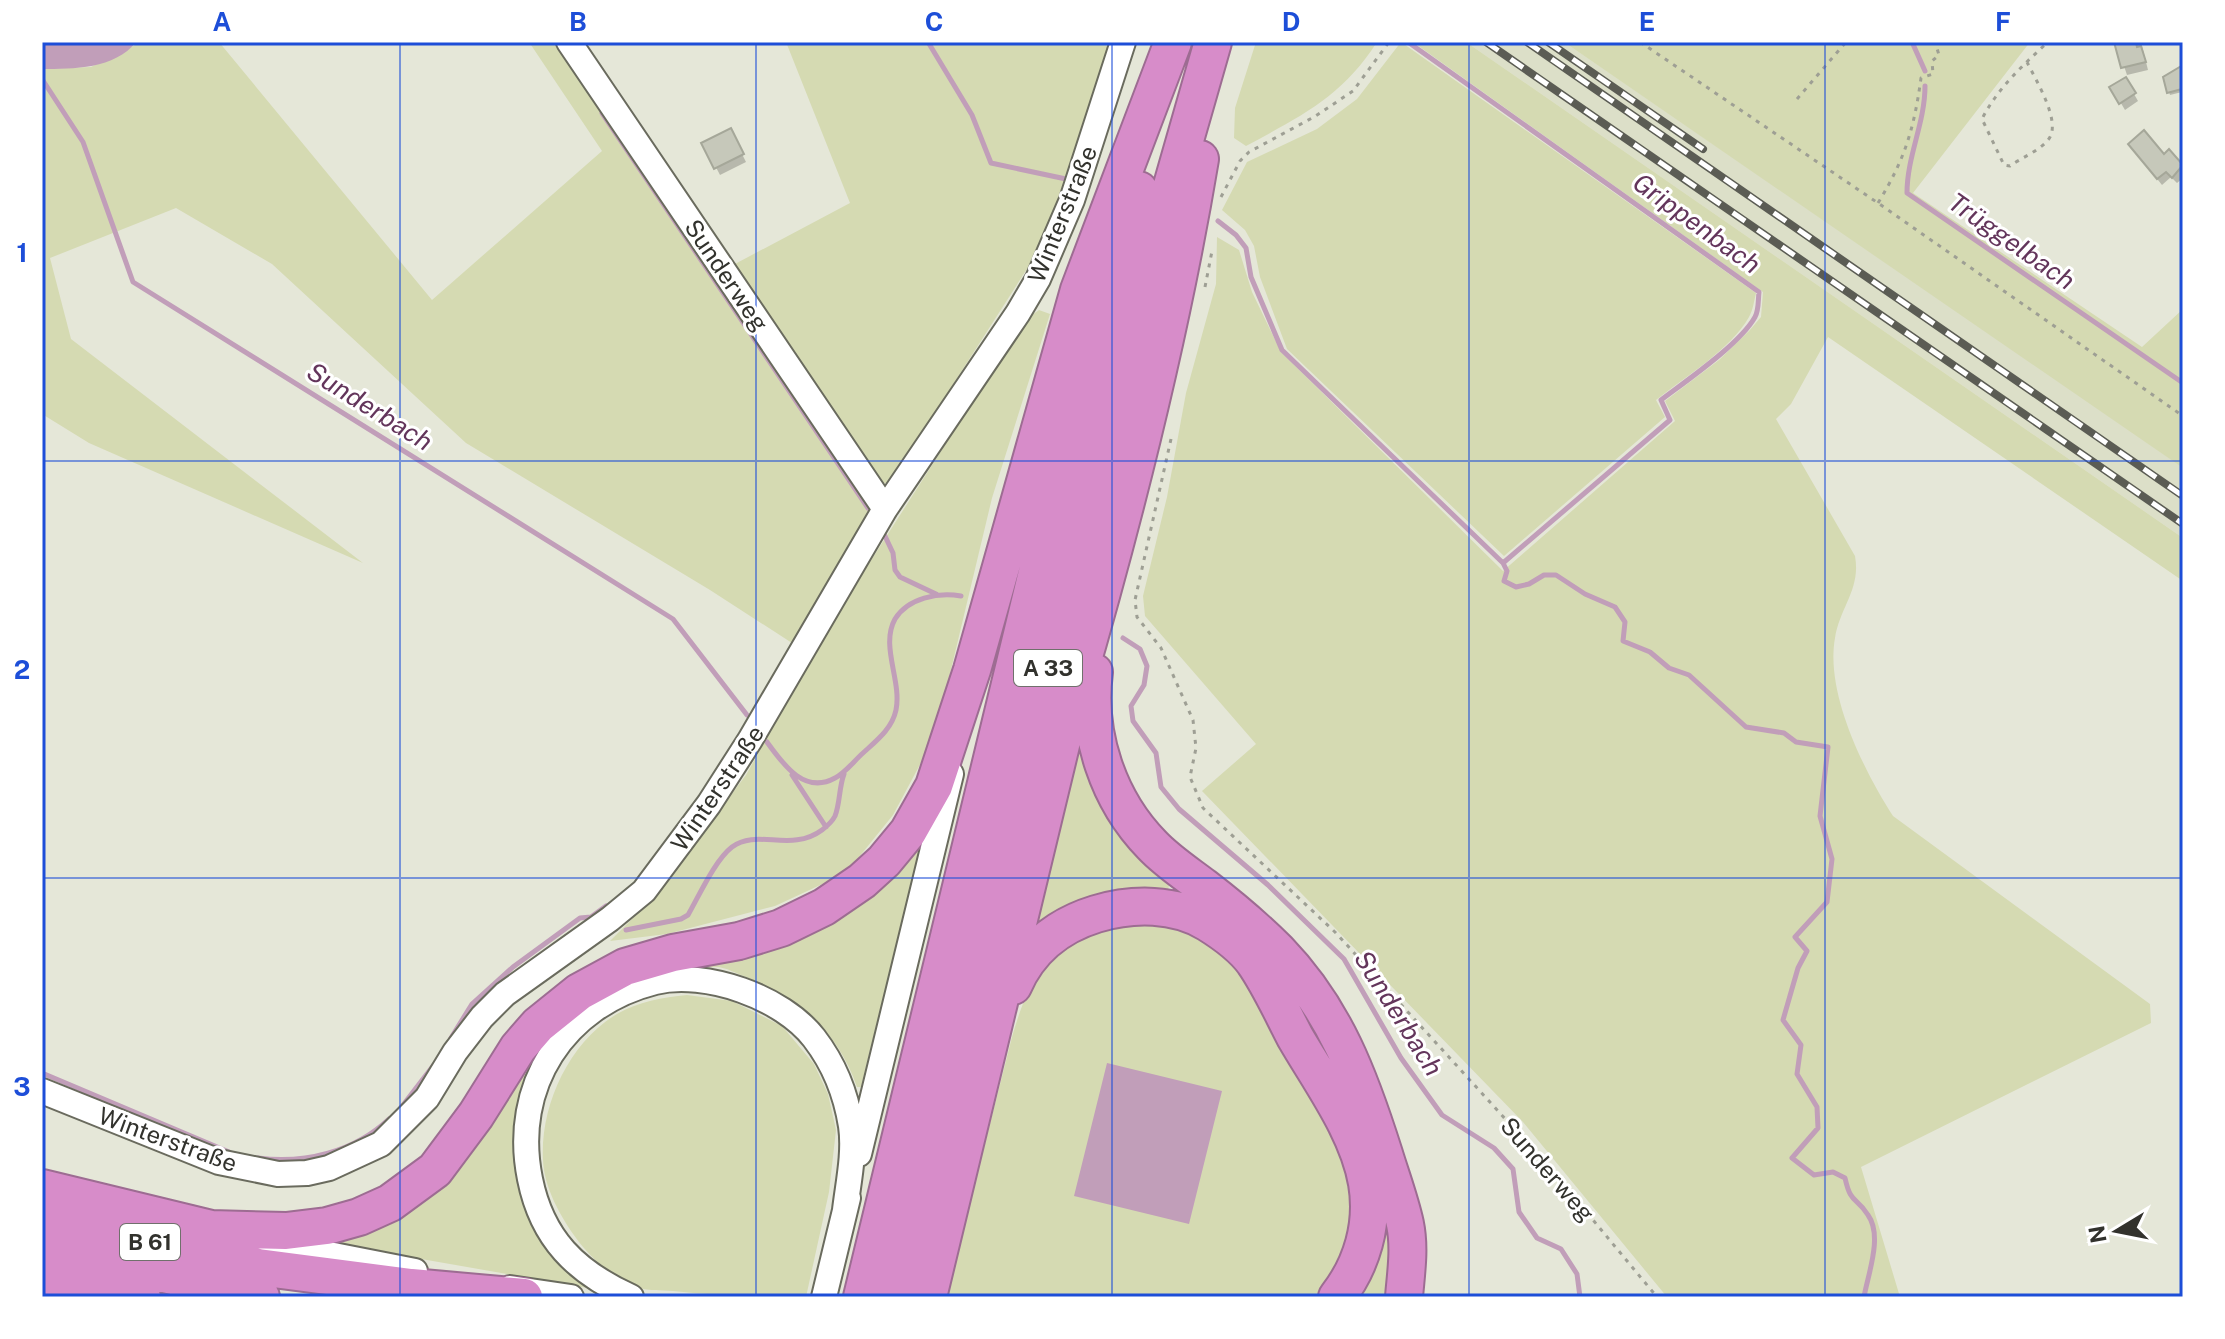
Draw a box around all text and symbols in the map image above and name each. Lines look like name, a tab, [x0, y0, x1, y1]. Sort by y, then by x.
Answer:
text: A	[213, 6, 232, 37]
text: B	[569, 6, 587, 37]
text: C	[925, 6, 943, 37]
text: D	[1282, 6, 1300, 37]
text: E	[1639, 6, 1655, 37]
text: F	[1995, 6, 2011, 37]
street label: Winterstraße	[1022, 141, 1102, 287]
water label: Grippenbach	[1627, 166, 1767, 280]
water label: Trüggelbach	[1943, 186, 2081, 296]
street label: Sunderweg	[679, 214, 775, 336]
text: 1	[16, 237, 28, 268]
water label: Sunderbach	[302, 355, 438, 457]
road number: A 33	[1014, 650, 1082, 686]
text: 2	[14, 654, 30, 685]
street label: Winterstraße	[665, 720, 769, 856]
water label: Sunderbach	[1348, 945, 1450, 1081]
text: 3	[13, 1071, 31, 1102]
street label: Winterstraße	[95, 1101, 241, 1177]
street label: Sunderweg	[1495, 1111, 1601, 1227]
north arrow	[2077, 1191, 2157, 1271]
road number: B 61	[120, 1224, 180, 1260]
text: N	[2083, 1224, 2112, 1245]

